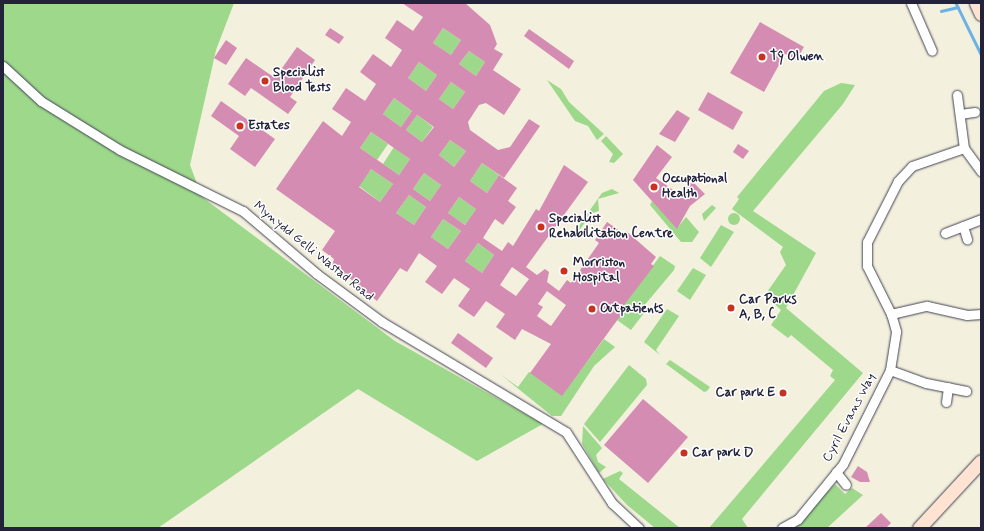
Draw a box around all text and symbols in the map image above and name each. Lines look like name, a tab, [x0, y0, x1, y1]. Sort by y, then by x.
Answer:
place label: Tŷ Olwen	[770, 49, 824, 65]
marker: Tŷ Olwen	[757, 52, 767, 62]
place label: Specialist Blood Tests	[273, 66, 331, 97]
marker: Specialist Blood Tests	[260, 76, 270, 86]
place label: Estates	[248, 118, 290, 134]
marker: Estates	[235, 121, 245, 131]
place label: Occupational Health	[662, 172, 727, 203]
marker: Occupational Health	[649, 182, 659, 192]
street label: Mynydd Gelli Wastad Road	[250, 199, 376, 305]
place label: Specialist Rehabilitation Centre	[549, 212, 672, 243]
marker: Specialist Rehabilitation Centre	[536, 222, 546, 232]
place label: Morriston Hospital	[573, 256, 625, 287]
marker: Morriston Hospital	[558, 265, 570, 277]
place label: Car Parks A, B, C	[739, 293, 795, 324]
place label: Outpatients	[600, 301, 663, 317]
marker: Car Parks A, B, C	[726, 303, 736, 313]
marker: Outpatients	[587, 304, 597, 314]
street label: Cyril Evans Way	[821, 373, 879, 463]
place label: Car park E	[715, 385, 775, 401]
marker: Car park E	[778, 388, 788, 398]
place label: Car park D	[692, 445, 753, 461]
marker: Car park D	[679, 448, 689, 458]

